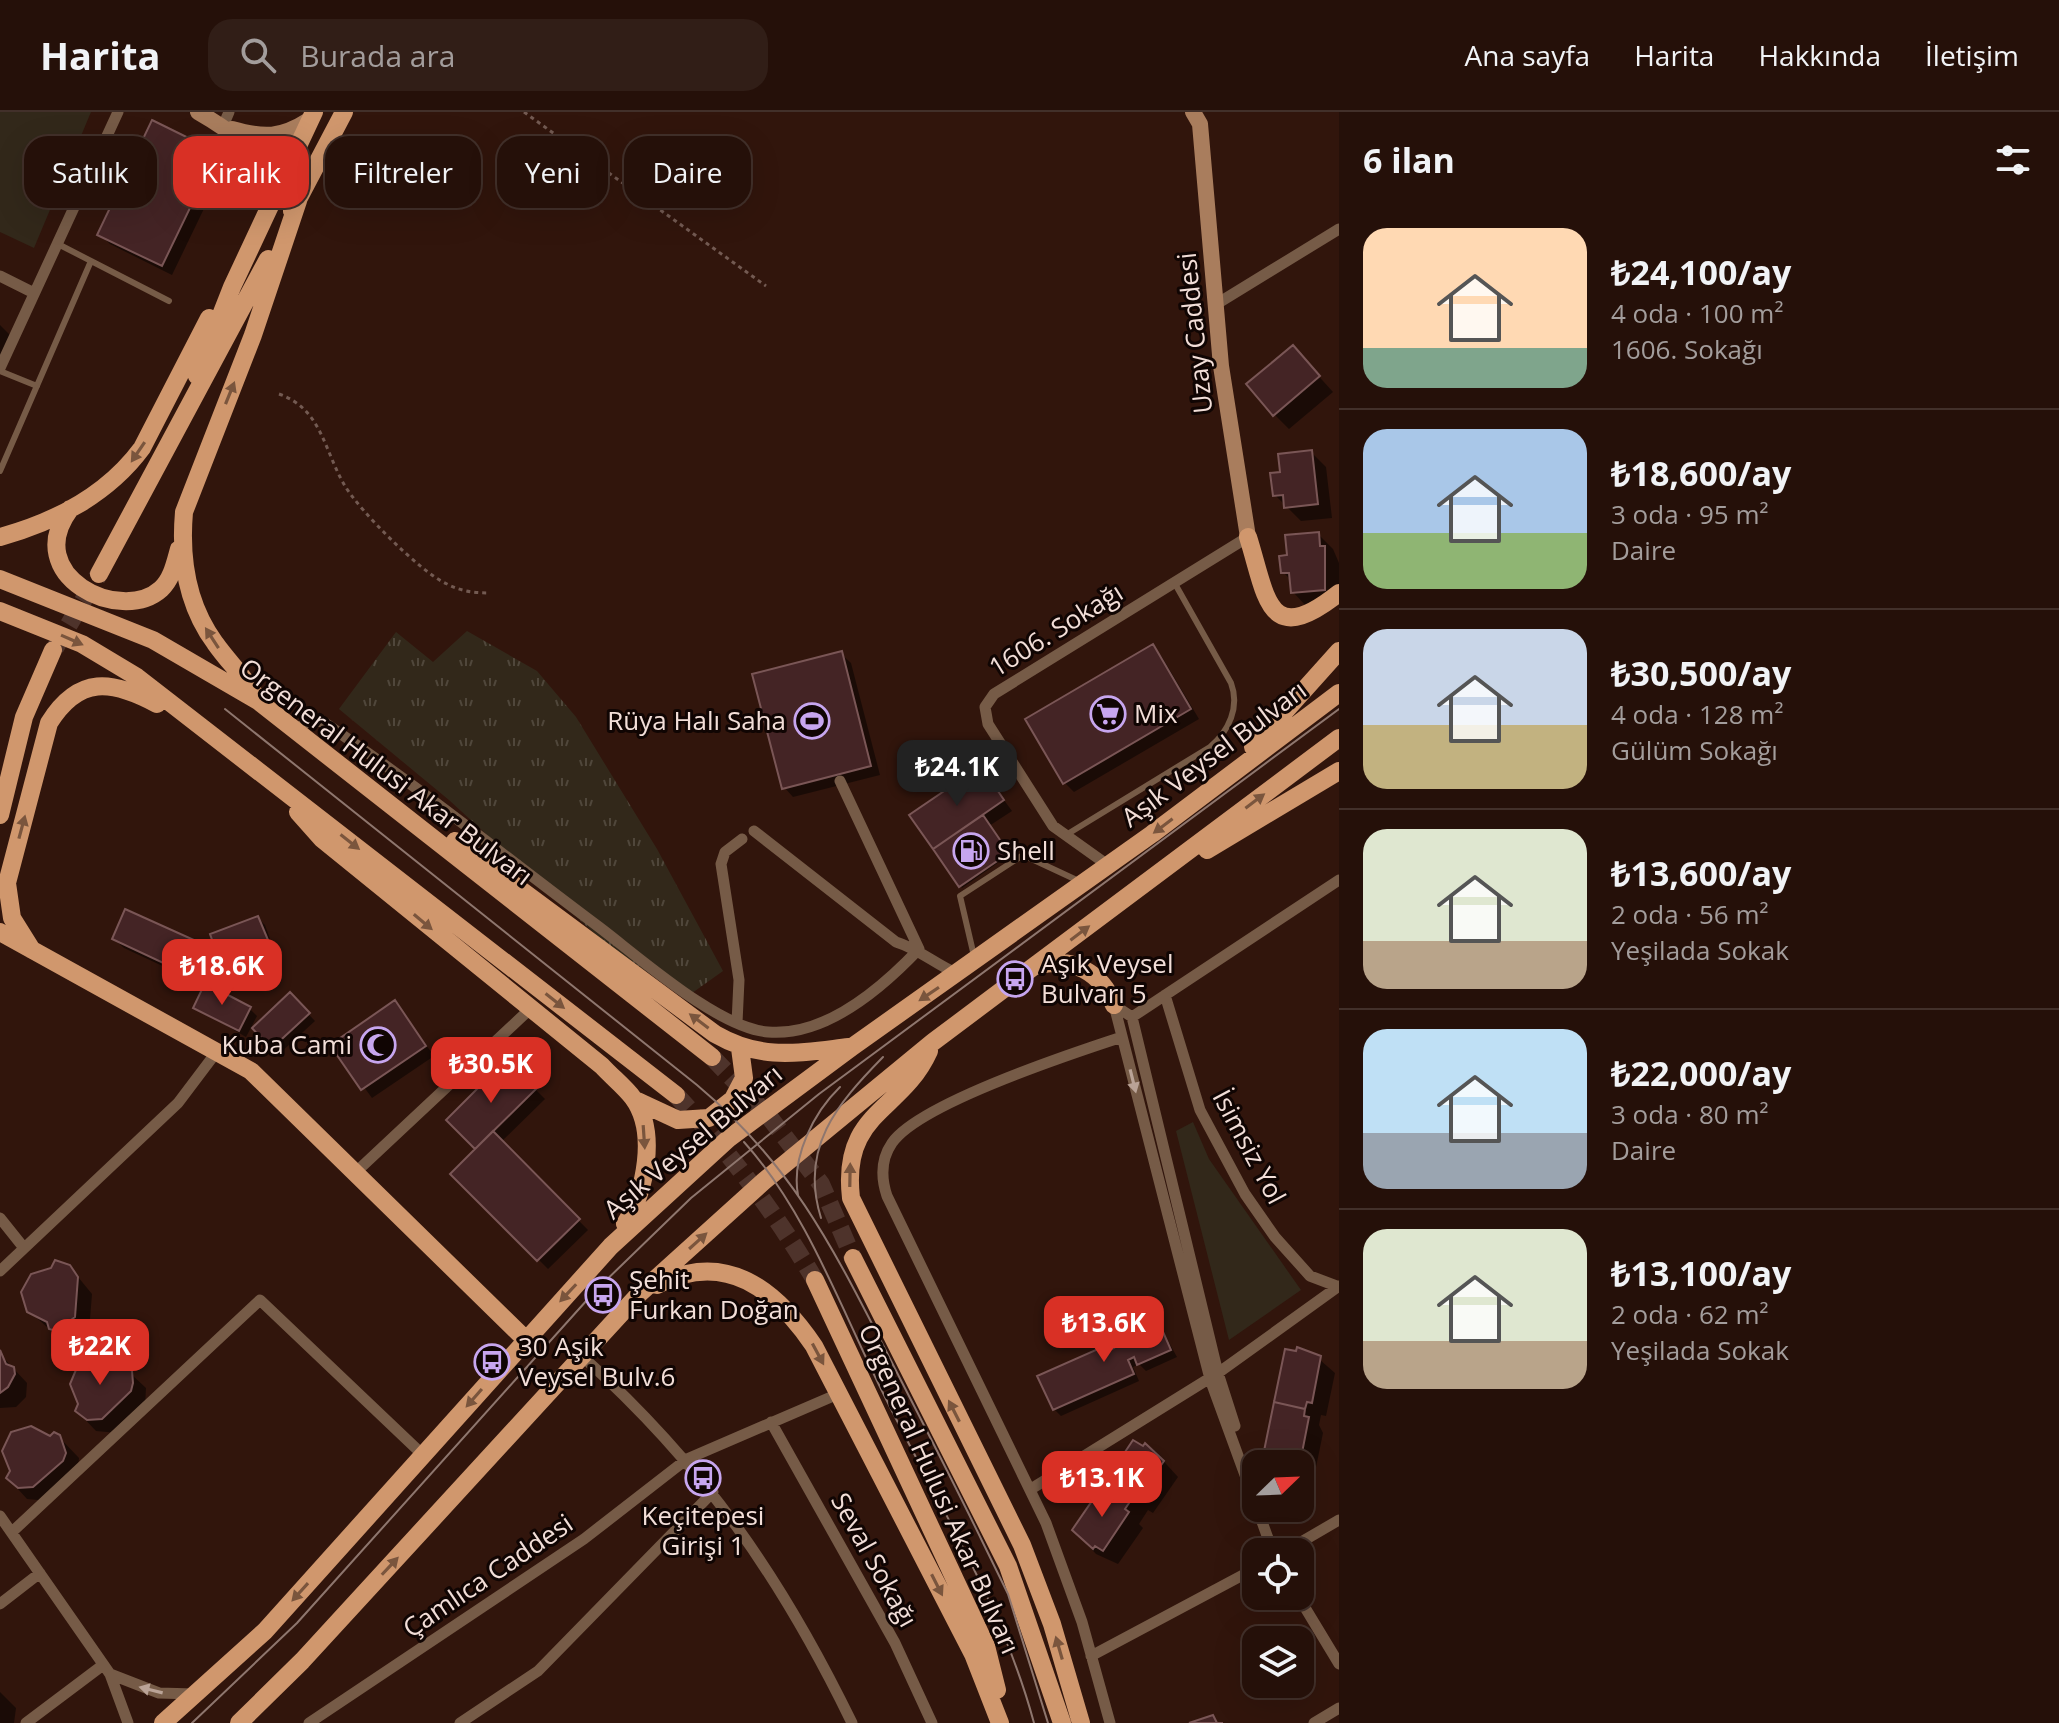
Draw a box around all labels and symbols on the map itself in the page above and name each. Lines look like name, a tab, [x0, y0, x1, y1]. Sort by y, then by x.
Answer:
street label: Uzay Caddesi	[1168, 251, 1220, 415]
one-way arrow	[224, 381, 237, 405]
one-way arrow	[131, 441, 146, 462]
street label: 1606. Sokağı	[982, 574, 1129, 685]
one-way arrow	[206, 627, 220, 649]
one-way arrow	[60, 634, 84, 647]
street label: Orgeneral Hulusi Akar Bulvarı	[233, 649, 540, 893]
street label: Aşık Veysel Bulvarı	[1113, 672, 1313, 835]
supermarket icon: Mix	[1089, 695, 1127, 733]
place label: Mix	[1134, 695, 1178, 731]
place label: Rüya Halı Saha	[607, 702, 786, 738]
sports icon: Rüya Halı Saha	[793, 702, 831, 740]
pin: ₺24.1K	[892, 740, 1022, 808]
one-way arrow	[1244, 793, 1266, 809]
one-way arrow	[16, 815, 28, 840]
one-way arrow	[1152, 818, 1173, 834]
fuel station icon: Shell	[952, 832, 990, 870]
place label: Shell	[997, 832, 1055, 868]
one-way arrow	[340, 833, 360, 849]
one-way arrow	[413, 913, 433, 930]
one-way arrow	[1070, 925, 1090, 941]
pin: ₺18.6K	[157, 939, 287, 1007]
place label: Aşık Veysel Bulvarı 5	[1041, 945, 1174, 1011]
bus stop icon: Aşık Veysel Bulvarı 5	[996, 960, 1034, 998]
one-way arrow	[918, 986, 939, 1001]
one-way arrow	[545, 993, 565, 1009]
one-way arrow	[688, 1014, 709, 1030]
place label: Kuba Cami	[222, 1026, 352, 1062]
mosque icon: Kuba Cami	[359, 1026, 397, 1064]
pin: ₺30.5K	[426, 1037, 556, 1105]
street label: Aşık Veysel Bulvarı	[595, 1056, 789, 1227]
one-way arrow	[1128, 1068, 1140, 1093]
street label: İsimsiz Yol	[1205, 1083, 1295, 1210]
one-way arrow	[638, 1125, 651, 1150]
one-way arrow	[844, 1162, 856, 1187]
one-way arrow	[687, 1233, 707, 1250]
place label: Şehit Furkan Doğan	[629, 1261, 799, 1327]
bus stop icon: Şehit Furkan Doğan	[584, 1276, 622, 1314]
one-way arrow	[560, 1283, 578, 1302]
pin: ₺13.6K	[1039, 1296, 1169, 1364]
street label: Orgeneral Hulusi Akar Bulvarı	[851, 1318, 1029, 1659]
pin: ₺22K	[53, 1319, 147, 1387]
place label: 30 Aşik Veysel Bulv.6	[518, 1328, 675, 1394]
bus stop icon: 30 Aşik Veysel Bulv.6	[473, 1343, 511, 1381]
one-way arrow	[811, 1343, 824, 1366]
one-way arrow	[465, 1388, 483, 1407]
one-way arrow	[947, 1400, 960, 1423]
north arrow	[1242, 1450, 1314, 1522]
pin: ₺13.1K	[1037, 1451, 1167, 1519]
bus stop icon: Keçitepesi Girişi 1	[684, 1459, 722, 1497]
street label: Seval Sokağı	[823, 1486, 927, 1633]
place label: Keçitepesi Girişi 1	[642, 1497, 764, 1563]
street label: Çamlıca Caddesi	[395, 1505, 580, 1645]
one-way arrow	[381, 1556, 399, 1575]
one-way arrow	[931, 1574, 944, 1597]
one-way arrow	[292, 1582, 310, 1601]
one-way arrow	[1052, 1636, 1065, 1660]
one-way arrow	[139, 1683, 164, 1695]

